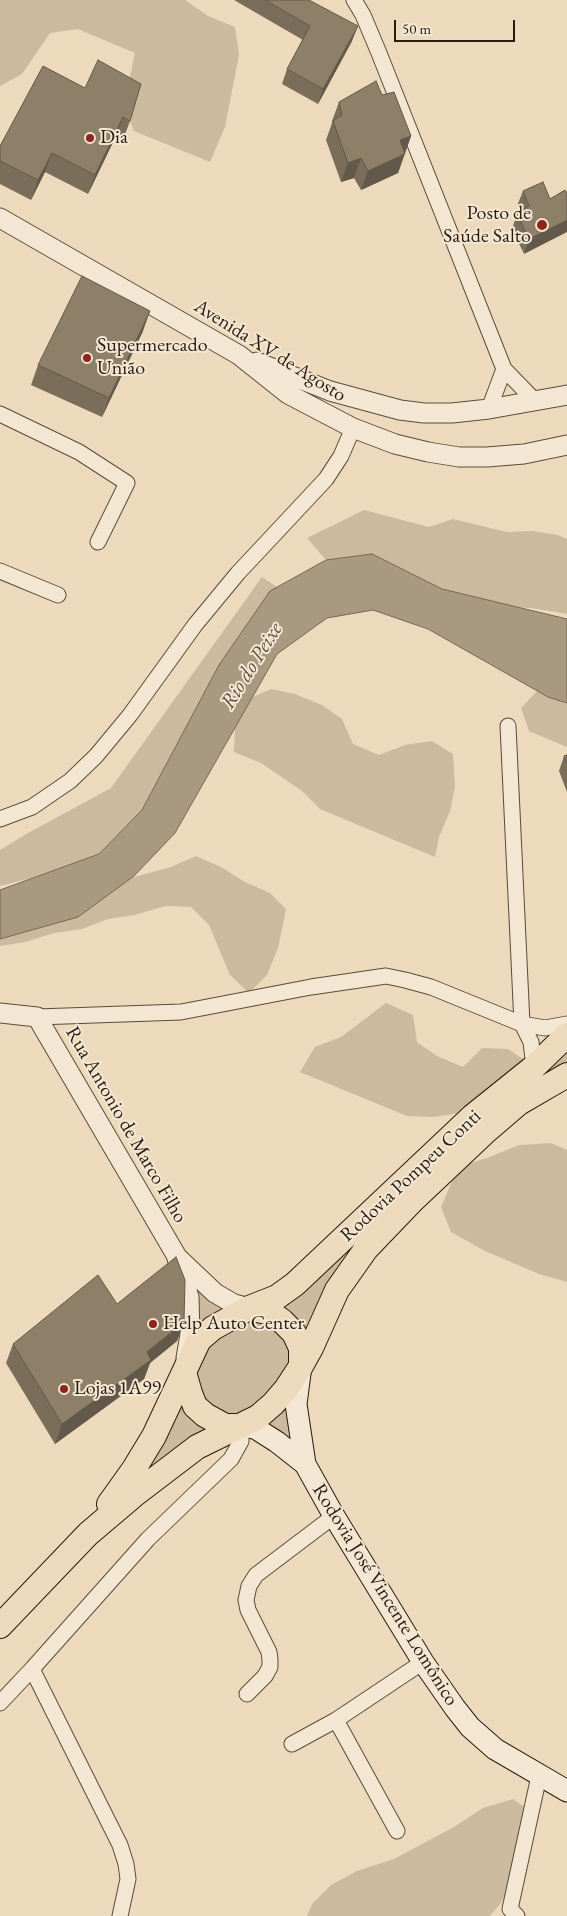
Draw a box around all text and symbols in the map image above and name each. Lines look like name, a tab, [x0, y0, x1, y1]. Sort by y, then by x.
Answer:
scale bar	[397, 10, 518, 42]
text: 50 m	[402, 19, 431, 38]
place label: Dia	[100, 126, 128, 150]
marker: Dia	[84, 132, 96, 144]
place label: Posto de Saúde Salto	[443, 202, 531, 249]
marker: Posto de Saúde Salto	[535, 218, 549, 232]
street label: Avenida XV de Agosto	[190, 295, 350, 407]
place label: Supermercado União	[97, 334, 208, 381]
marker: Supermercado União	[81, 352, 93, 364]
water label: Rio do Peixe	[216, 618, 288, 714]
street label: Rua Antonio de Marco Filho	[60, 1023, 192, 1227]
street label: Rodovia Pompeu Conti	[336, 1105, 486, 1247]
place label: Help Auto Center	[163, 1312, 304, 1336]
marker: Help Auto Center	[147, 1318, 159, 1330]
place label: Lojas 1A99	[74, 1377, 161, 1401]
marker: Lojas 1A99	[58, 1383, 70, 1395]
street label: Rodovia José Vincente Lomônico	[307, 1480, 463, 1710]

